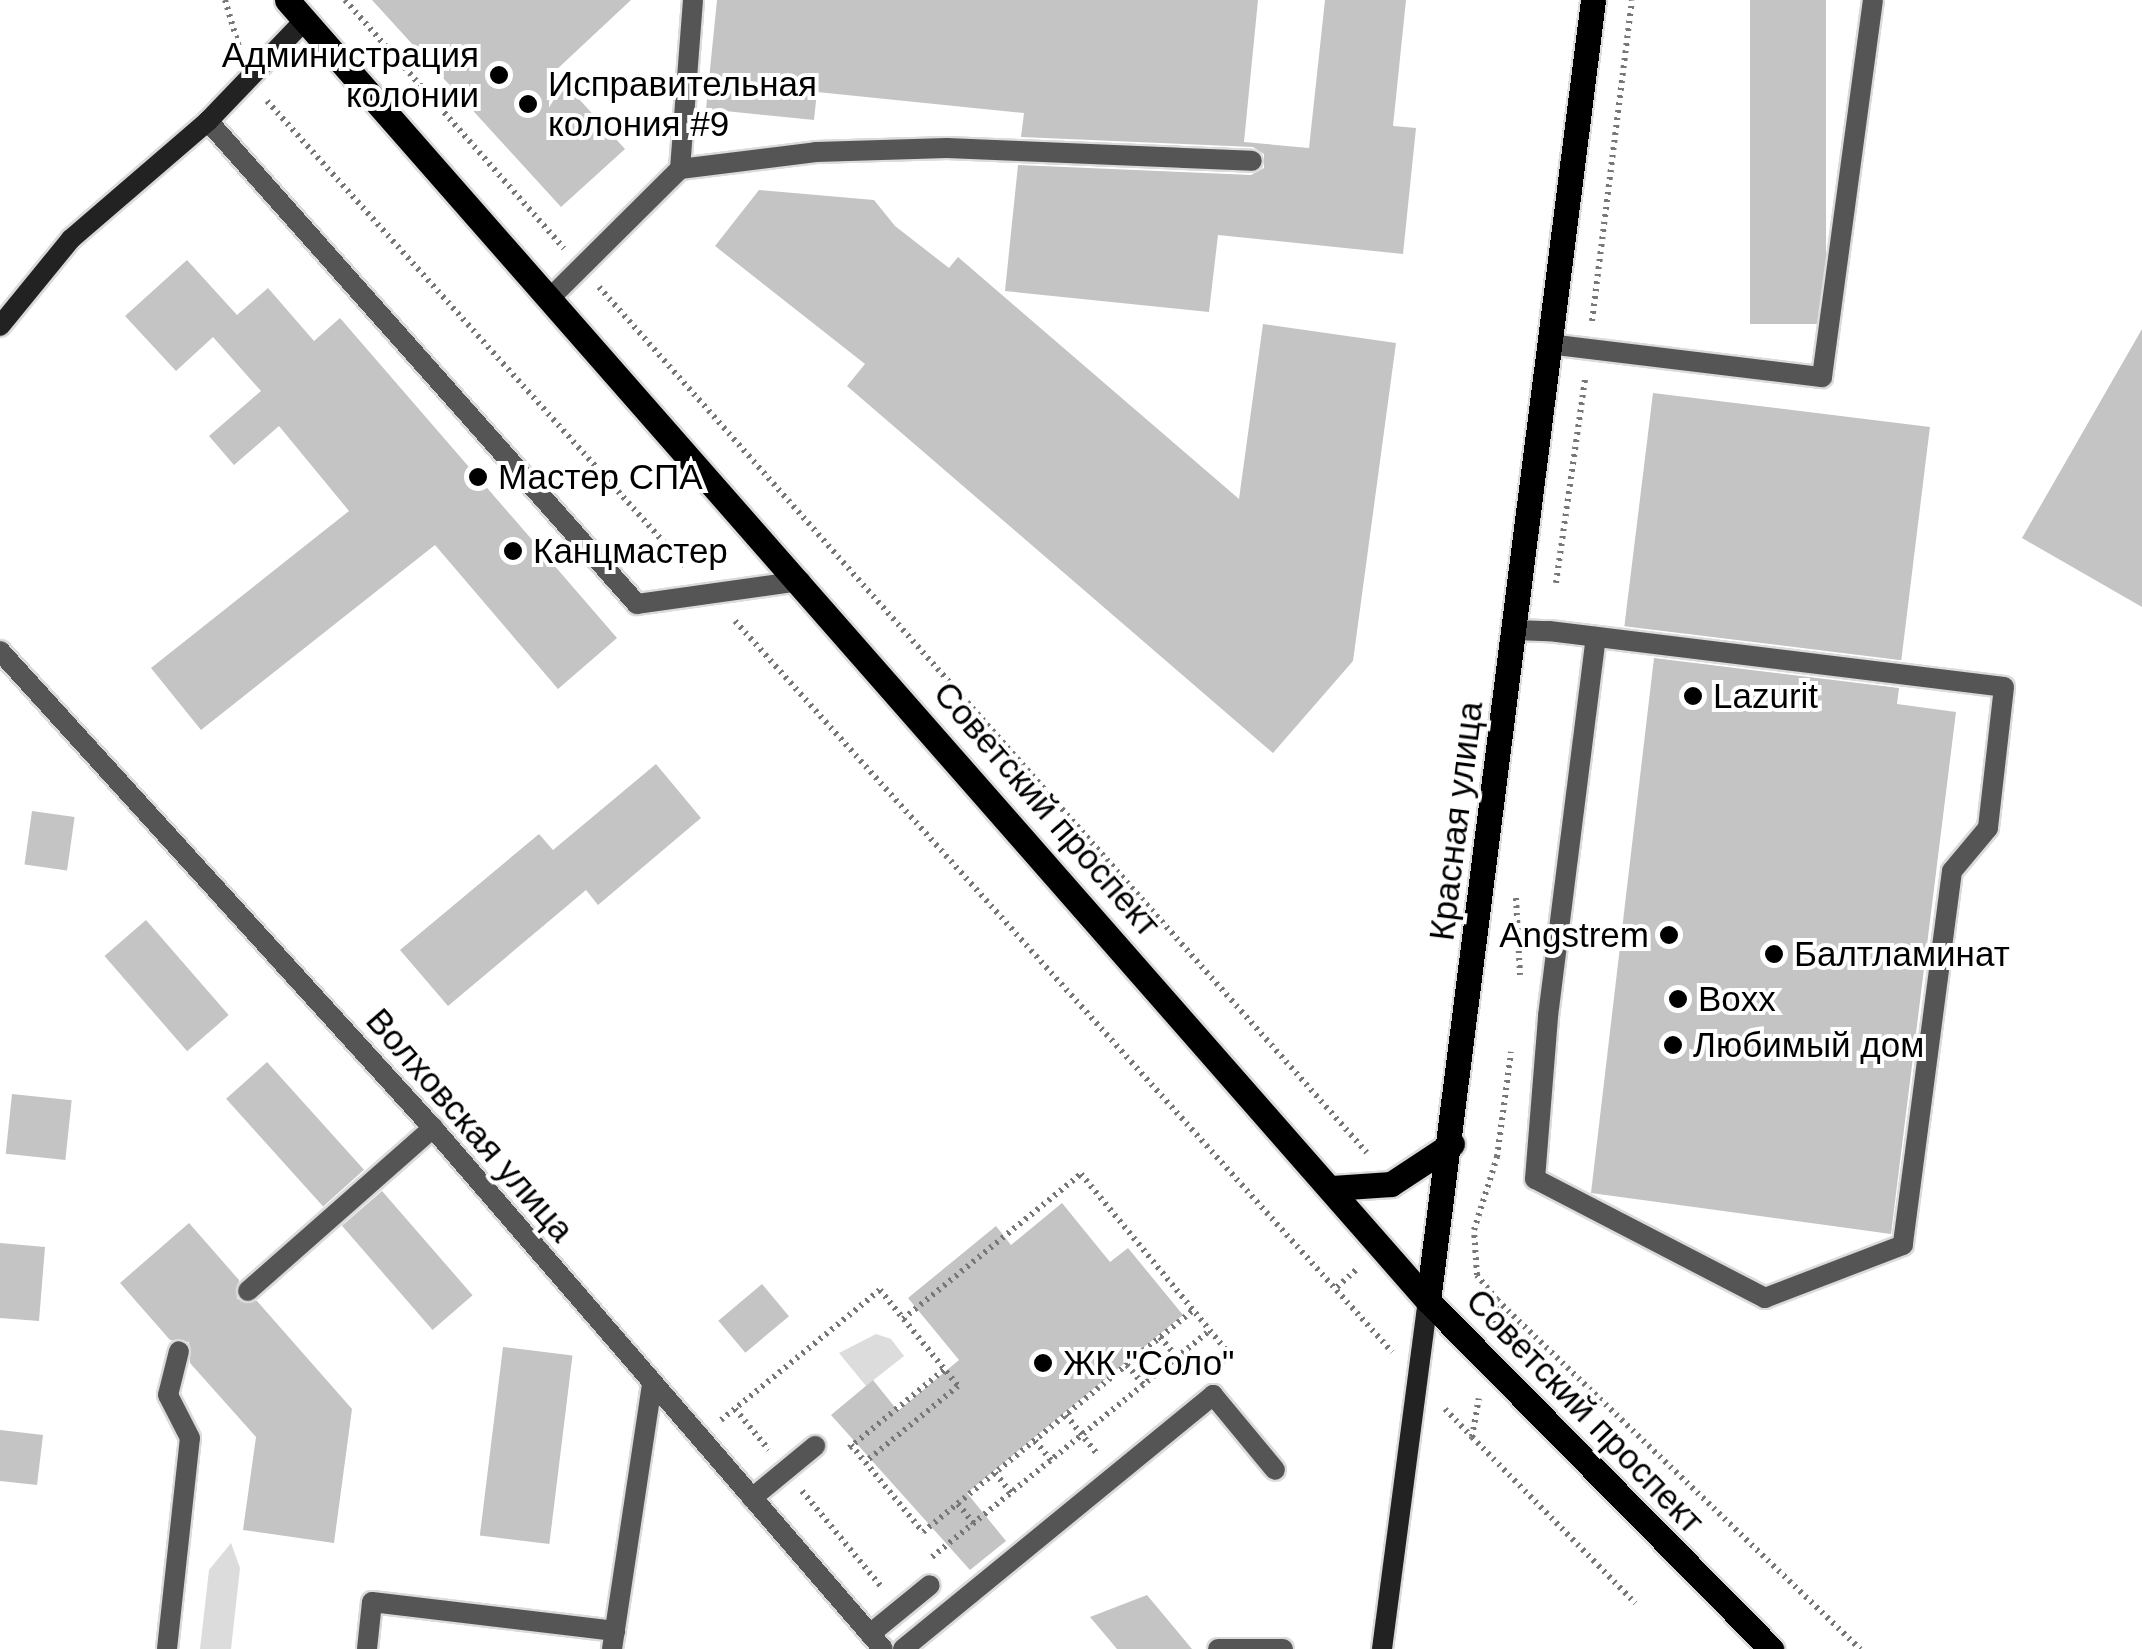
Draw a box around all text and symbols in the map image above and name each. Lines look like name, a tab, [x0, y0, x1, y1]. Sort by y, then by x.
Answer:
place label: Администрация колонии	[222, 34, 479, 116]
place label: Исправительная колония #9	[548, 63, 817, 145]
marker: Администрация колонии	[488, 64, 510, 86]
marker: Исправительная колония #9	[517, 93, 539, 115]
place label: Мастер СПА	[498, 456, 703, 498]
marker: Мастер СПА	[467, 466, 489, 488]
place label: Канцмастер	[533, 530, 728, 572]
marker: Канцмастер	[502, 540, 524, 562]
street label: Советский проспект	[925, 673, 1169, 945]
place label: Lazurit	[1713, 675, 1818, 717]
marker: Lazurit	[1682, 685, 1704, 707]
street label: Красная улица	[1421, 699, 1491, 943]
place label: Angstrem	[1499, 914, 1649, 956]
marker: Angstrem	[1658, 924, 1680, 946]
place label: Балтламинат	[1794, 933, 2010, 975]
marker: Балтламинат	[1763, 943, 1785, 965]
place label: Boxx	[1698, 978, 1776, 1020]
marker: Boxx	[1667, 988, 1689, 1010]
street label: Волховская улица	[357, 1000, 583, 1250]
place label: Любимый дом	[1693, 1024, 1924, 1066]
marker: Любимый дом	[1662, 1034, 1684, 1056]
street label: Советский проспект	[1457, 1280, 1713, 1542]
place label: ЖК "Соло"	[1063, 1342, 1235, 1384]
marker: ЖК "Соло"	[1032, 1352, 1054, 1374]

